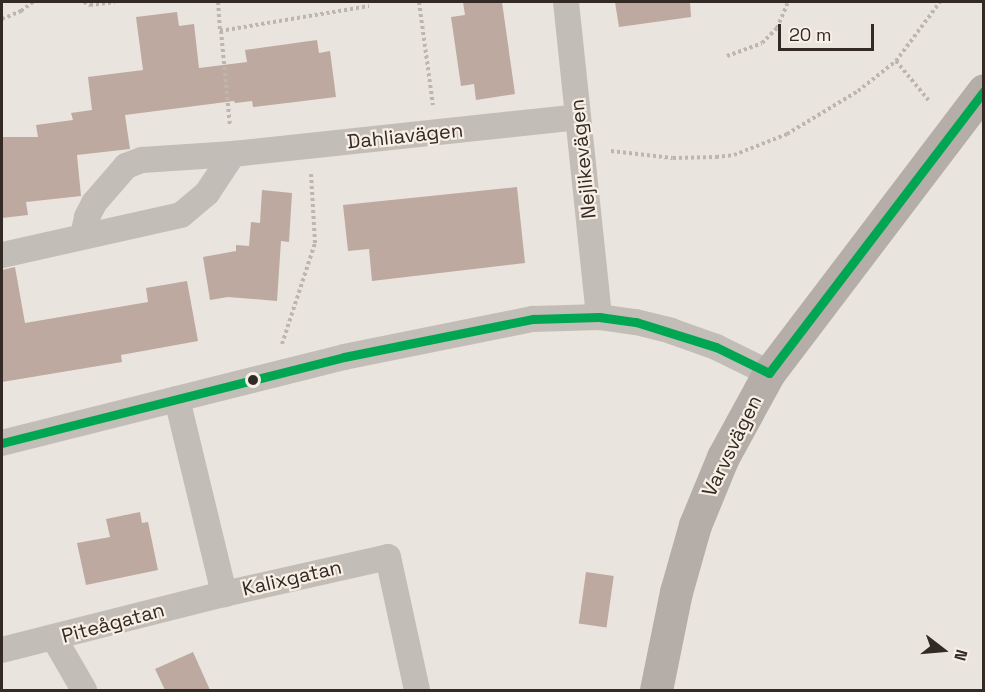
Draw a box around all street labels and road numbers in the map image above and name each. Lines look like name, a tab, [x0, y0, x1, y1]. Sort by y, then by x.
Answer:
street label: Nejlikevägen	[565, 98, 601, 220]
street label: Dahliavägen	[346, 118, 464, 154]
street label: Varvsvägen	[697, 391, 767, 501]
street label: Kalixgatan	[240, 555, 344, 601]
street label: Piteågatan	[59, 598, 167, 648]

